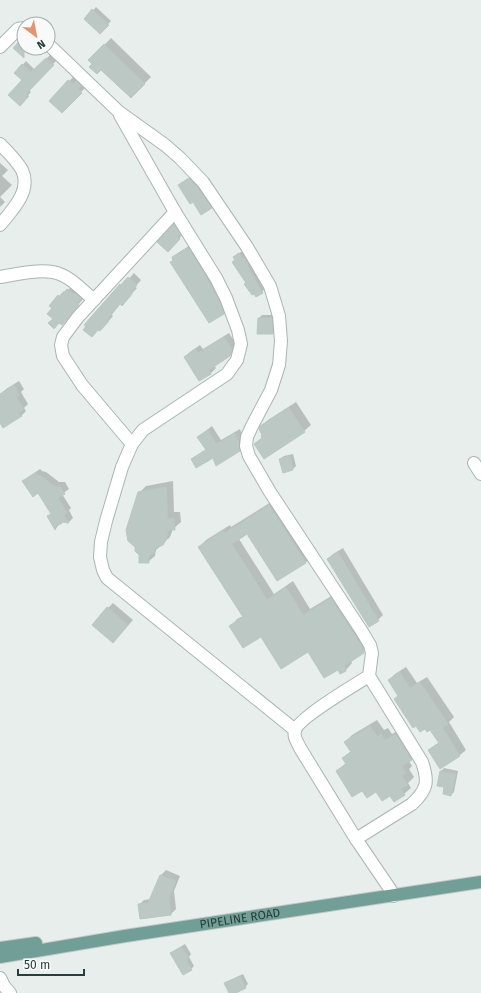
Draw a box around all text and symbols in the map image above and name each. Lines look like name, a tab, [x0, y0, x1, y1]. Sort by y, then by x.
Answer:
north arrow	[16, 16, 56, 56]
text: N	[34, 37, 48, 52]
street label: PIPELINE ROAD	[199, 906, 281, 932]
scale bar	[18, 951, 84, 977]
text: 50 m	[24, 958, 50, 972]

